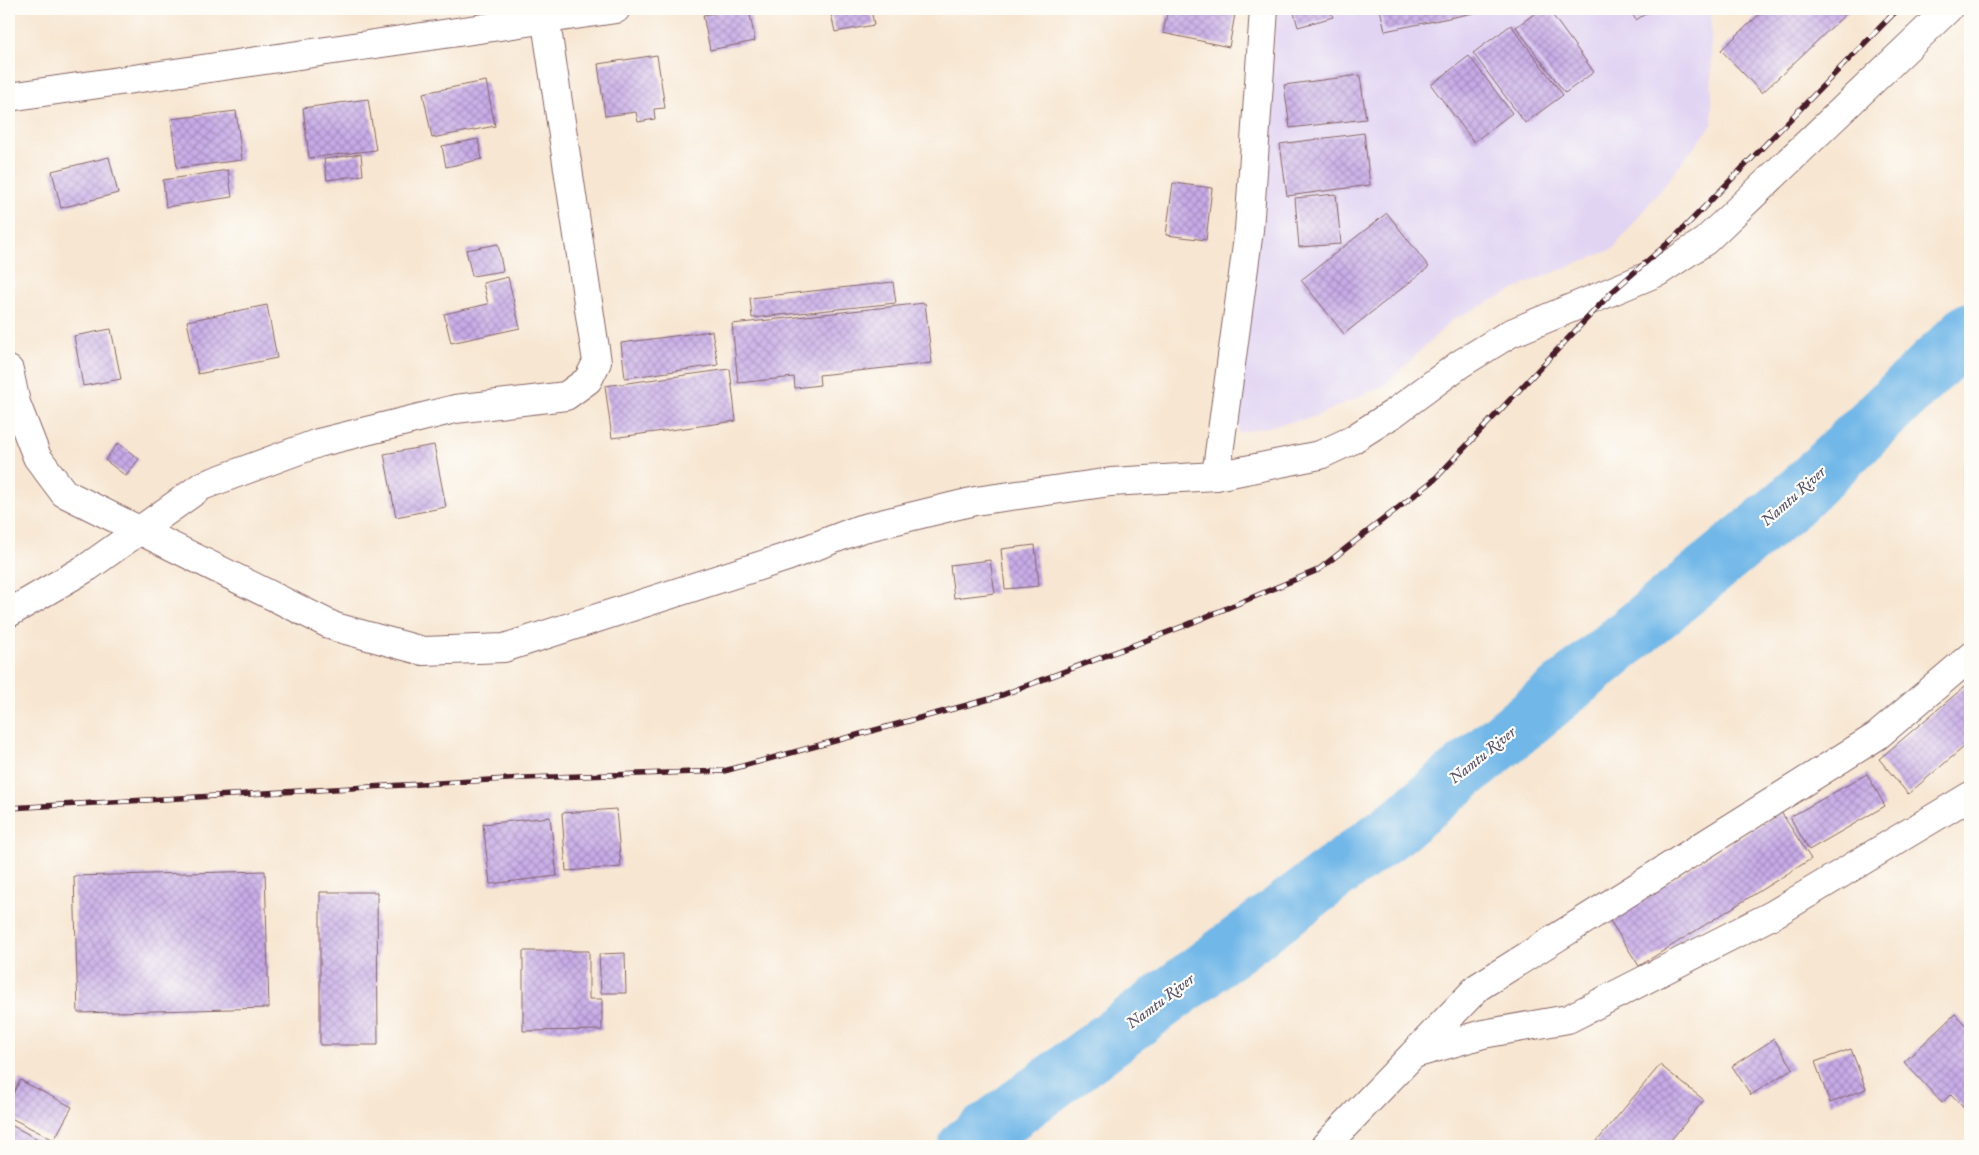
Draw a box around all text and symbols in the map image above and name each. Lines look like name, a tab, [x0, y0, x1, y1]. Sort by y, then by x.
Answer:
water label: Namtu River	[1757, 462, 1832, 531]
water label: Namtu River	[1446, 722, 1522, 789]
water label: Namtu River	[1123, 969, 1200, 1034]

